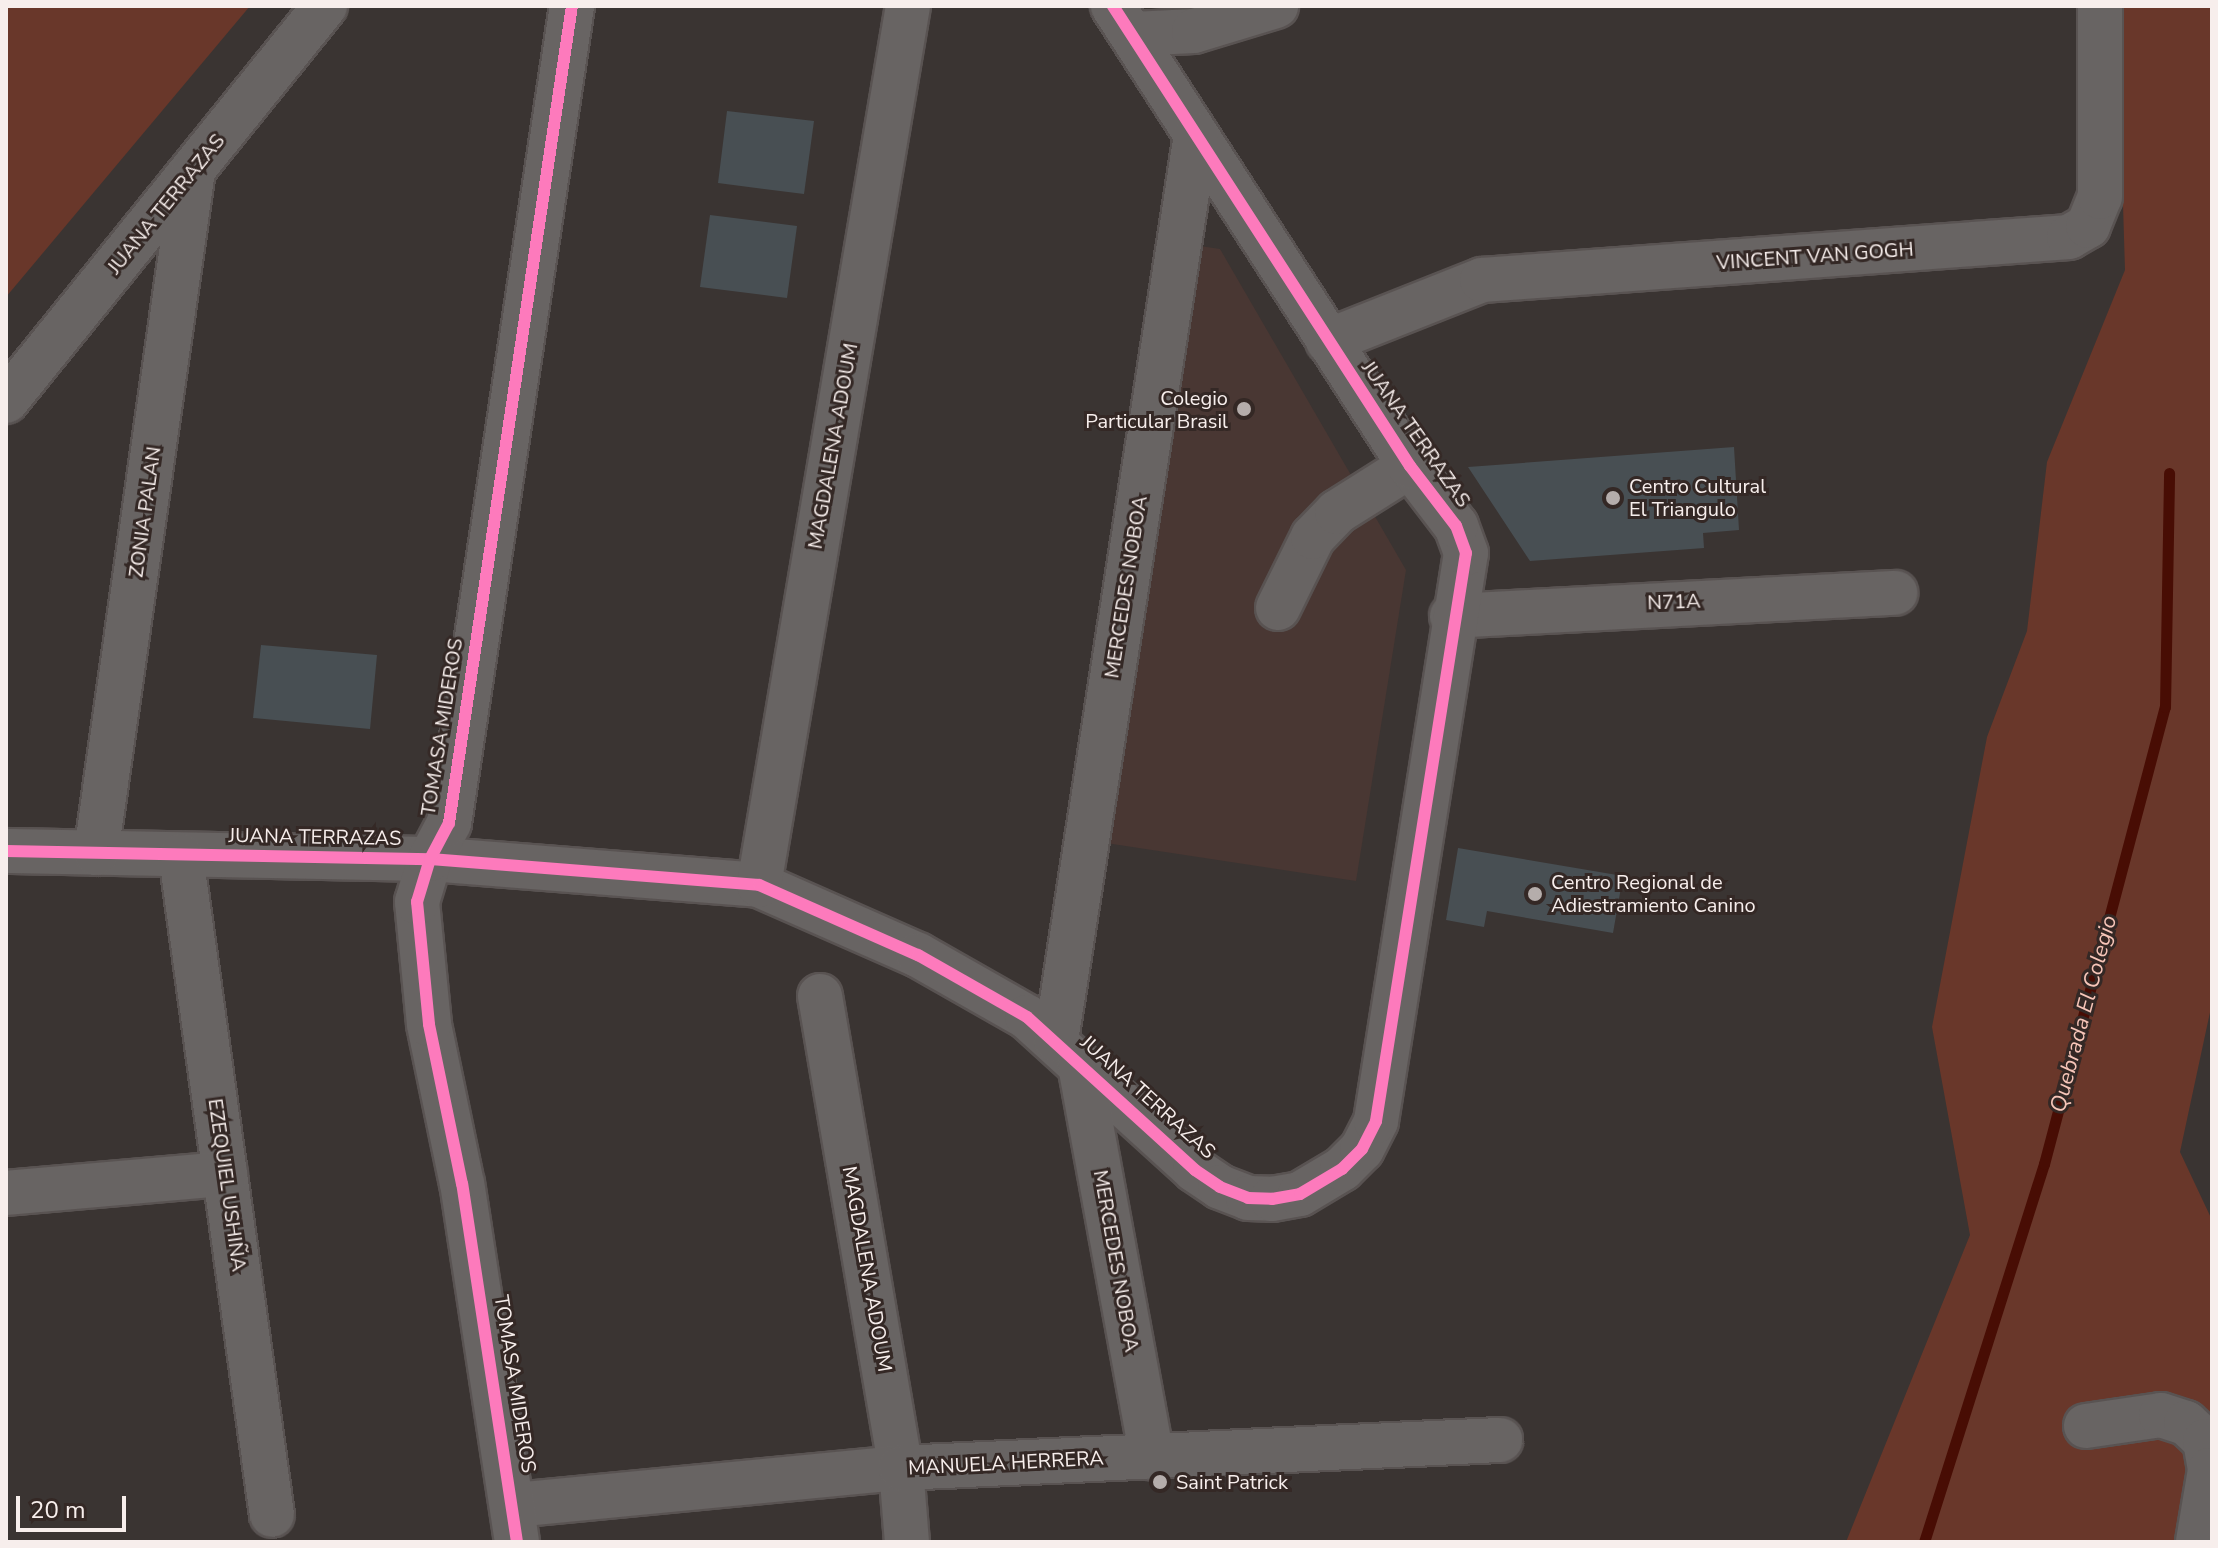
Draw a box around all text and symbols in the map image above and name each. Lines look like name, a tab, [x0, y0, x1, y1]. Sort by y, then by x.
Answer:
street label: JUANA TERRAZAS	[102, 129, 230, 279]
street label: VINCENT VAN GOGH	[1716, 237, 1914, 275]
street label: MAGDALENA ADOUM	[803, 341, 863, 551]
street label: JUANA TERRAZAS	[1357, 356, 1475, 512]
place label: Colegio Particular Brasil	[1085, 386, 1228, 433]
marker: Colegio Particular Brasil	[1235, 400, 1253, 418]
street label: ZONIA PALAN	[124, 445, 166, 579]
place label: Centro Cultural El Triangulo	[1629, 474, 1766, 521]
marker: Centro Cultural El Triangulo	[1604, 489, 1622, 507]
street label: MERCEDES NOBOA	[1100, 494, 1152, 680]
street label: N71A	[1647, 589, 1701, 615]
street label: TOMASA MIDEROS	[416, 636, 468, 818]
street label: JUANA TERRAZAS	[228, 823, 402, 851]
place label: Centro Regional de Adiestramiento Canino	[1551, 870, 1756, 917]
marker: Centro Regional de Adiestramiento Canino	[1526, 885, 1544, 903]
water label: Quebrada El Colegio	[2045, 913, 2123, 1115]
street label: JUANA TERRAZAS	[1076, 1030, 1220, 1164]
street label: EZEQUIEL USHIÑA	[203, 1097, 251, 1273]
street label: MAGDALENA ADOUM	[837, 1164, 897, 1374]
street label: MERCEDES NOBOA	[1088, 1168, 1144, 1354]
street label: TOMASA MIDEROS	[489, 1293, 541, 1475]
street label: MANUELA HERRERA	[908, 1446, 1104, 1480]
place label: Saint Patrick	[1176, 1470, 1288, 1494]
marker: Saint Patrick	[1151, 1473, 1169, 1491]
scale bar	[20, 1480, 130, 1530]
text: 20 m	[30, 1494, 86, 1526]

